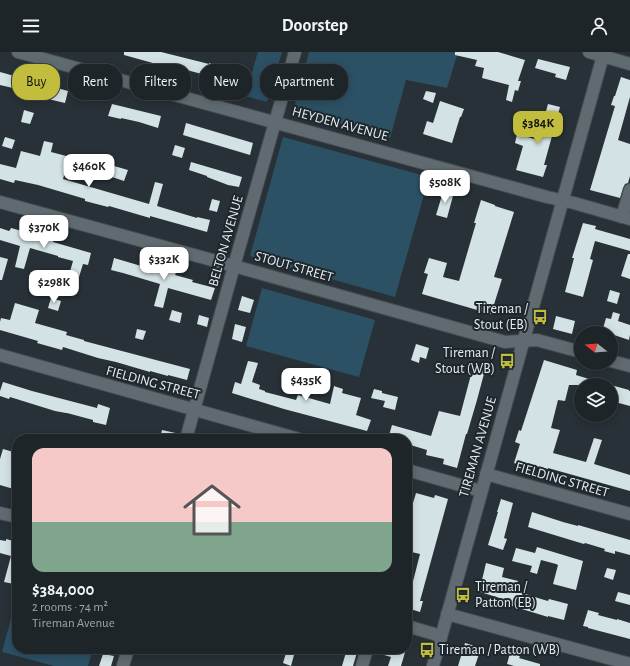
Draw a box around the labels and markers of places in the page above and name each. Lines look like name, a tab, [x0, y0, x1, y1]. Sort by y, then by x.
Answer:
pin: $384K	[510, 111, 566, 145]
pin: $460K	[61, 154, 117, 188]
pin: $508K	[417, 170, 473, 204]
pin: $370K	[16, 215, 72, 249]
pin: $332K	[136, 247, 192, 281]
pin: $298K	[26, 270, 82, 304]
place label: Tireman / Stout (EB)	[474, 302, 529, 332]
bus stop icon: Tireman / Stout (EB)	[531, 308, 549, 326]
place label: Tireman / Stout (WB)	[435, 346, 496, 376]
bus stop icon: Tireman / Stout (WB)	[498, 352, 516, 370]
pin: $435K	[278, 368, 334, 402]
place label: Tireman / Patton (EB)	[475, 580, 536, 610]
bus stop icon: Tireman / Patton (EB)	[454, 586, 472, 604]
bus stop icon: Tireman / Patton (WB)	[418, 641, 436, 659]
place label: Tireman / Patton (WB)	[439, 643, 560, 657]

